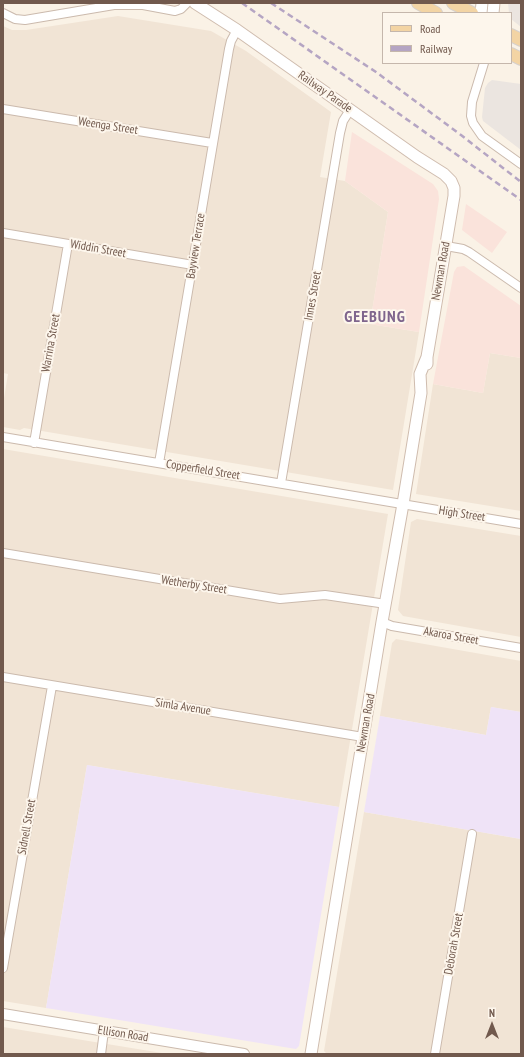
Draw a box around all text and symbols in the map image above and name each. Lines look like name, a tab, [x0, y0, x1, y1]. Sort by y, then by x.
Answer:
legend	[382, 12, 512, 64]
text: Road	[420, 21, 440, 36]
text: Railway	[420, 41, 452, 56]
street label: Railway Parade	[295, 68, 355, 116]
street label: Weenga Street	[77, 114, 139, 138]
street label: Bayview Terrace	[184, 212, 208, 280]
street label: Widdin Street	[69, 237, 127, 261]
street label: Newman Road	[429, 241, 453, 301]
street label: Innes Street	[302, 270, 324, 322]
district label: GEEBUNG	[344, 307, 406, 327]
street label: Warrina Street	[39, 313, 63, 373]
street label: Copperfield Street	[165, 457, 241, 483]
street label: High Street	[438, 503, 486, 525]
street label: Wetherby Street	[160, 573, 228, 597]
street label: Akaroa Street	[422, 624, 480, 648]
street label: Newman Road	[354, 693, 378, 753]
street label: Simla Avenue	[154, 696, 212, 718]
street label: Sidnell Street	[15, 798, 39, 856]
street label: Deborah Street	[441, 912, 467, 976]
north arrow	[472, 1005, 512, 1045]
text: N	[489, 1006, 495, 1020]
street label: Ellison Road	[97, 1023, 149, 1045]

